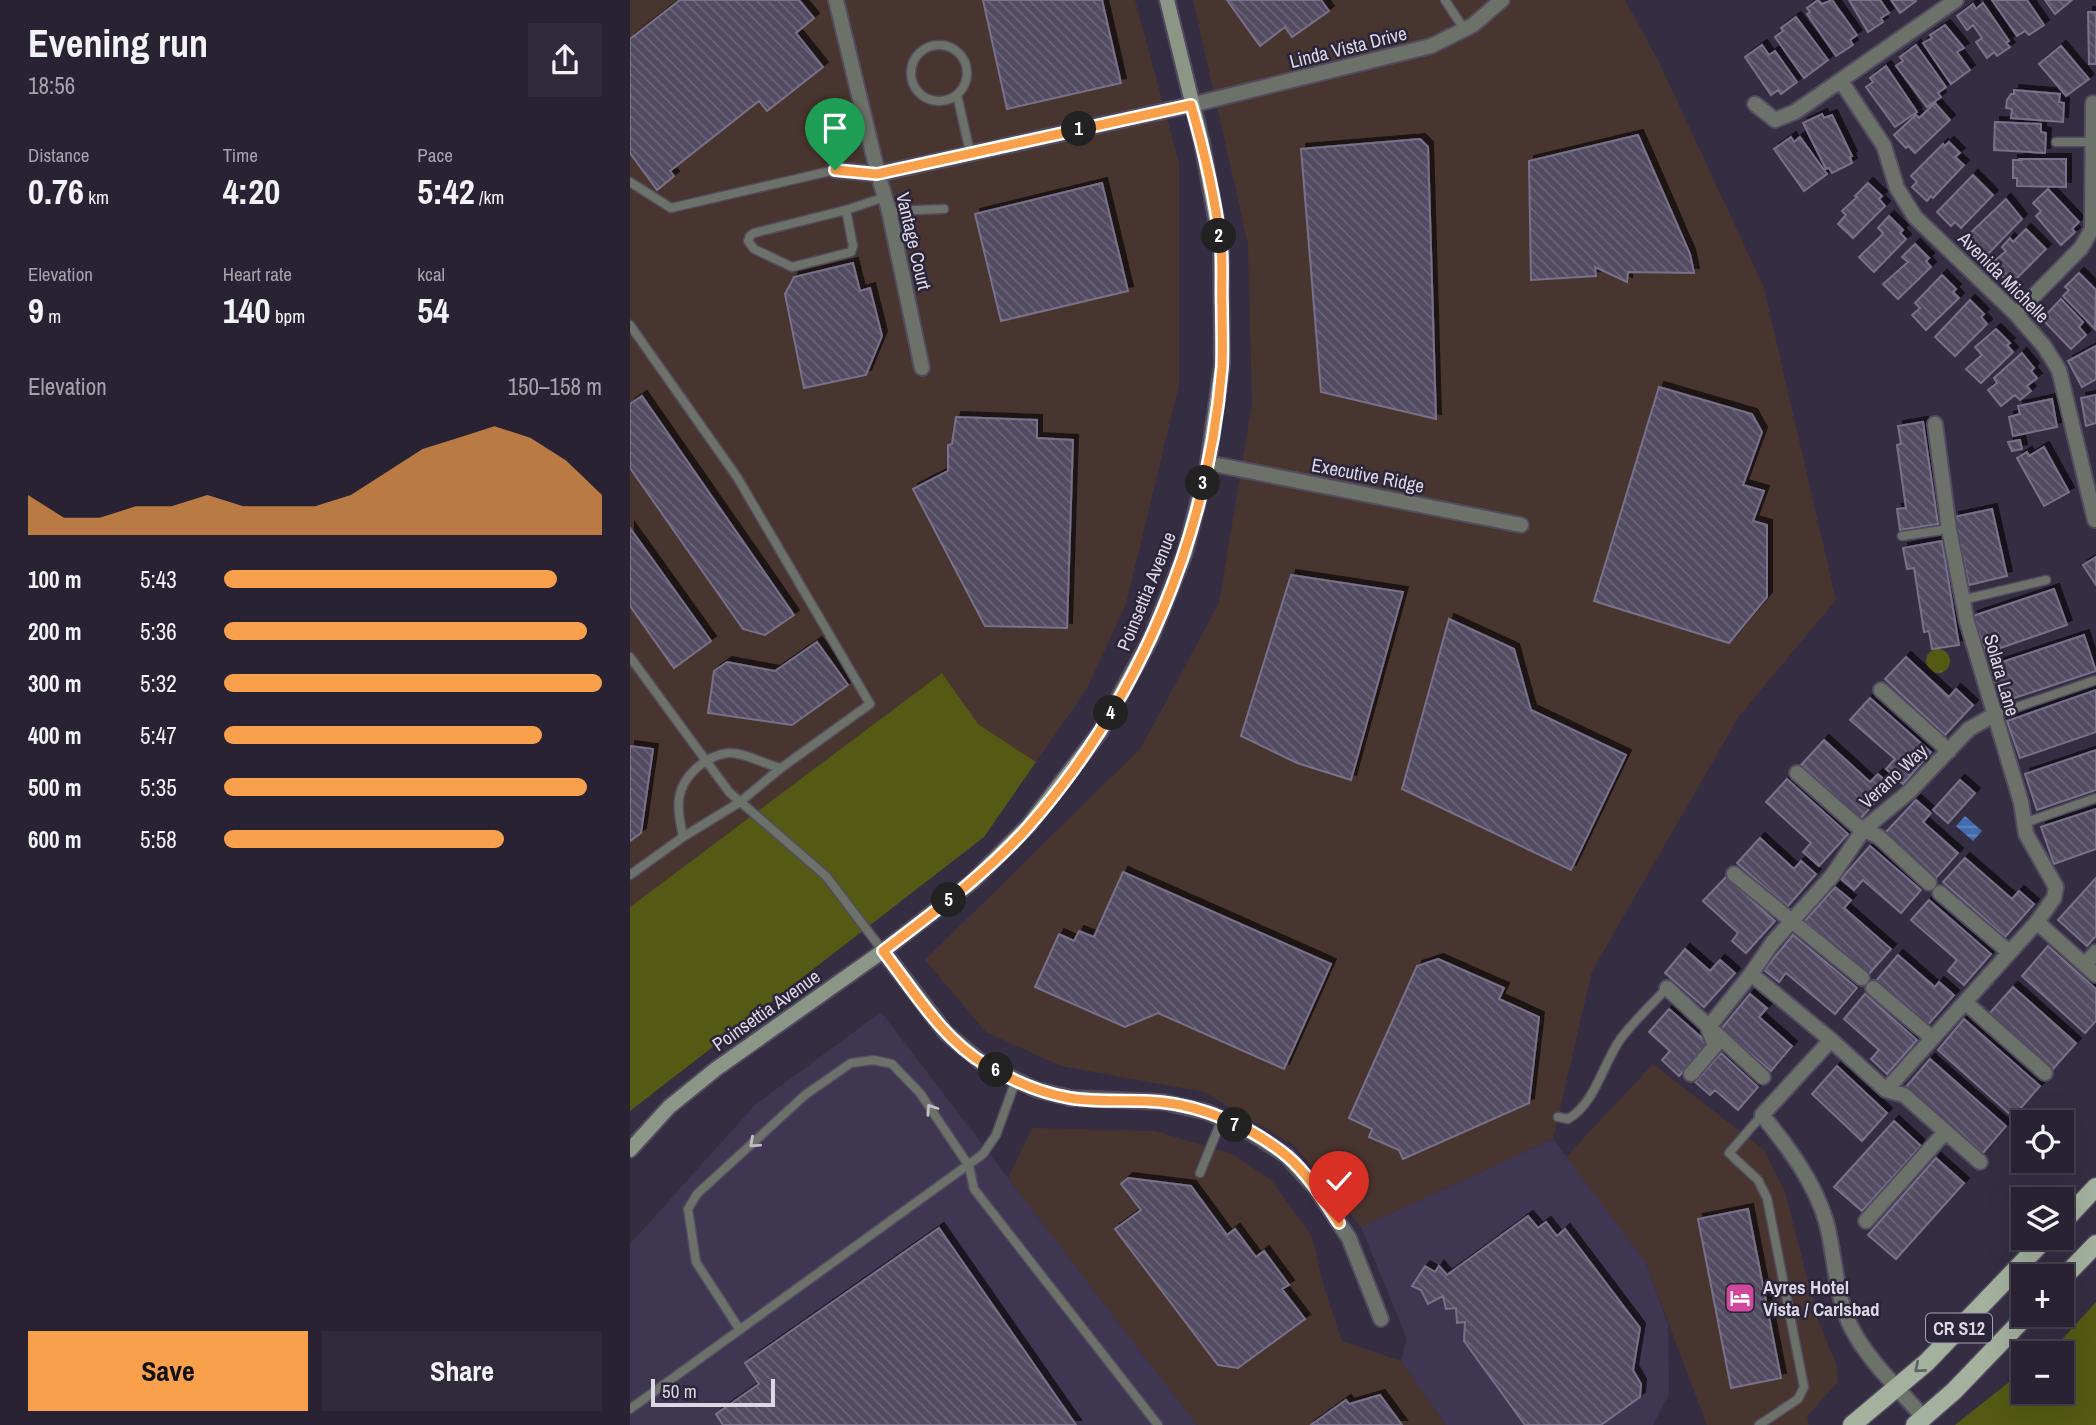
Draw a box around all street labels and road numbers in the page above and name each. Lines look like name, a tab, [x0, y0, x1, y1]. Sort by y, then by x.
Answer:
street label: Linda Vista Drive	[1287, 20, 1409, 74]
street label: Vantage Court	[890, 190, 938, 293]
street label: Avenida Michelle	[1952, 225, 2055, 328]
street label: Executive Ridge	[1309, 451, 1427, 499]
street label: Poinsettia Avenue	[1110, 528, 1182, 654]
street label: Solara Lane	[1978, 631, 2026, 719]
street label: Verano Way	[1853, 738, 1933, 814]
street label: Poinsettia Avenue	[707, 963, 825, 1057]
road number: CR S12	[1926, 1314, 1992, 1343]

